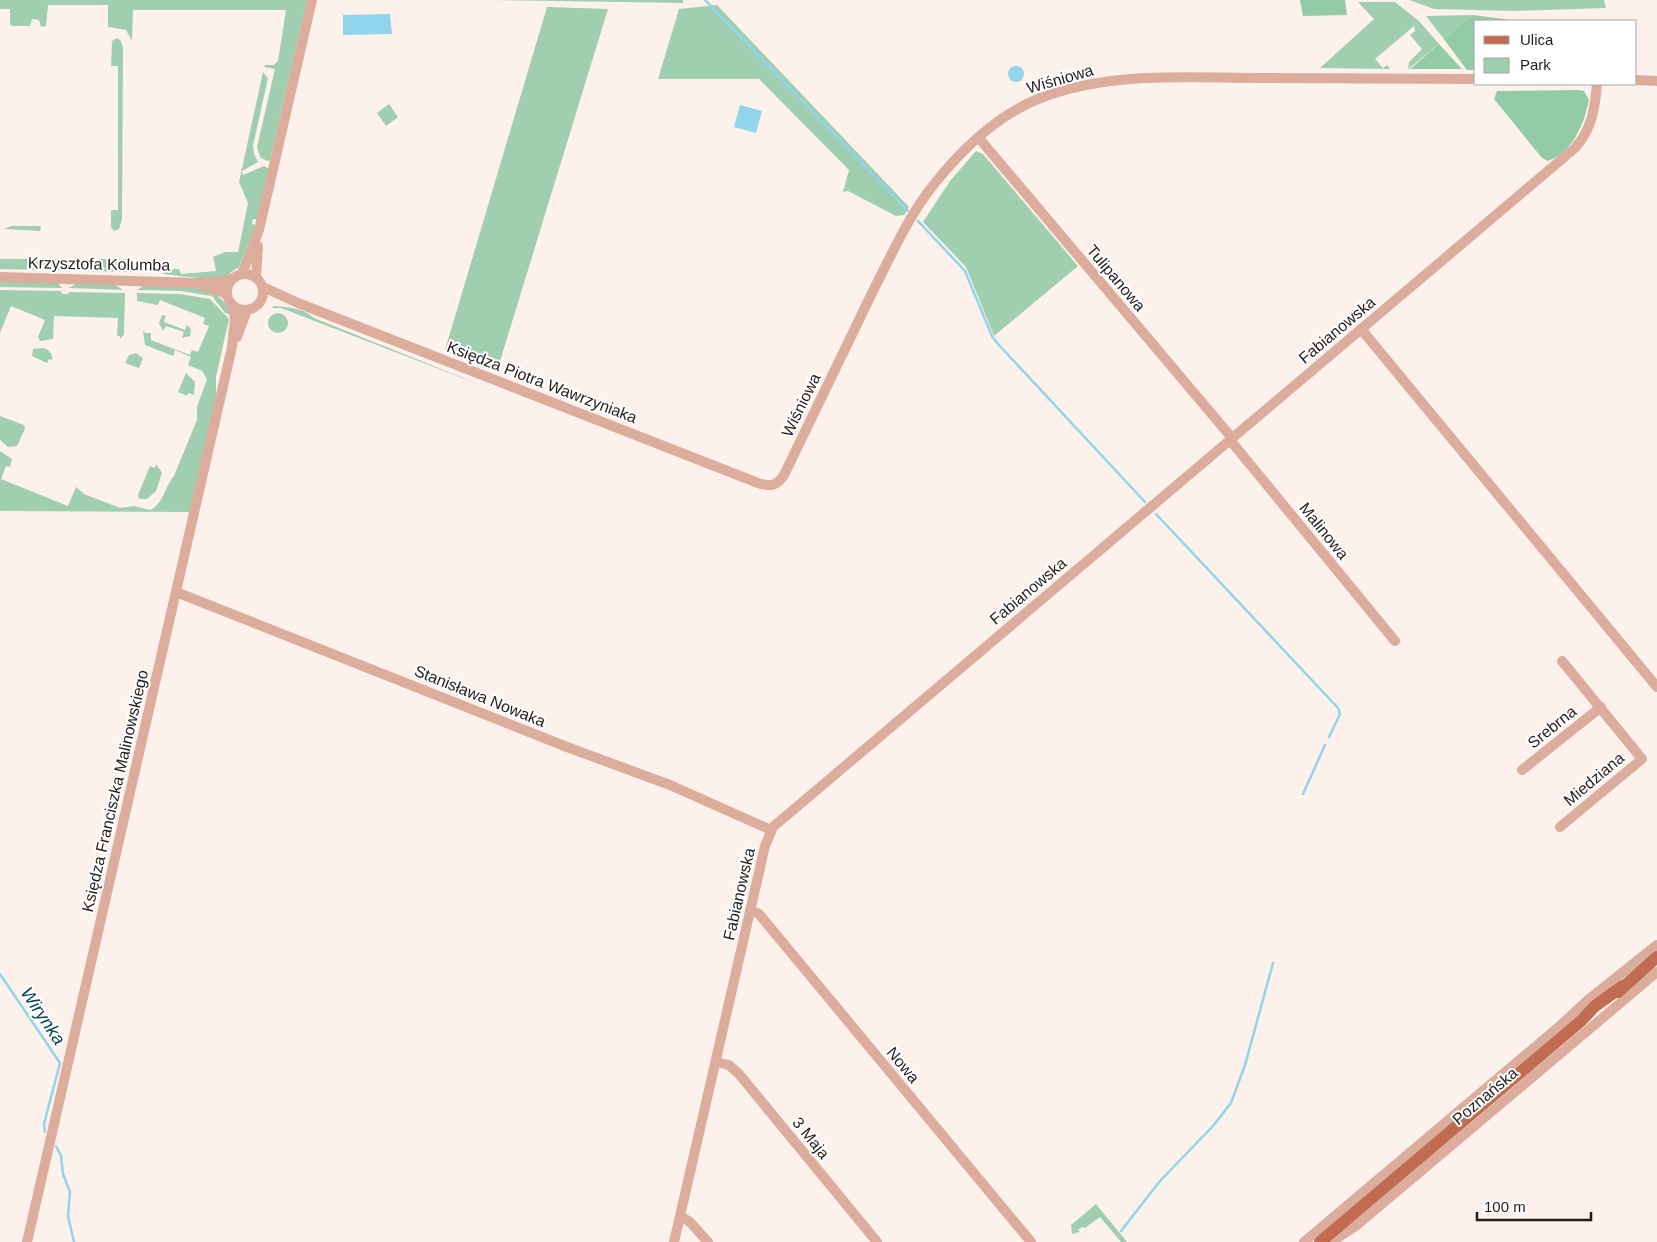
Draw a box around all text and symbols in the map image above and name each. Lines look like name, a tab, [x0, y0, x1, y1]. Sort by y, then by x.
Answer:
legend	[1474, 20, 1637, 85]
text: Ulica	[1520, 31, 1554, 48]
text: Park	[1520, 56, 1551, 73]
street label: Wiśniowa	[1025, 61, 1095, 97]
street label: Tulipanowa	[1083, 241, 1149, 315]
street label: Krzysztofa Kolumba	[28, 254, 170, 274]
street label: Fabianowska	[1295, 293, 1379, 367]
street label: Księdza Piotra Wawrzyniaka	[445, 338, 639, 426]
street label: Wiśniowa	[778, 370, 824, 439]
street label: Malinowa	[1296, 499, 1352, 563]
street label: Fabianowska	[986, 554, 1070, 628]
street label: Stanisława Nowaka	[412, 662, 548, 730]
street label: Księdza Franciszka Malinowskiego	[79, 668, 151, 914]
street label: Srebrna	[1525, 702, 1580, 752]
street label: Miedziana	[1561, 749, 1627, 809]
street label: Fabianowska	[720, 846, 758, 942]
water label: Wirynka	[17, 984, 69, 1048]
street label: Nowa	[883, 1044, 923, 1086]
street label: Poznańska	[1449, 1064, 1521, 1128]
street label: 3 Maja	[789, 1114, 833, 1162]
scale bar	[1477, 1190, 1591, 1222]
text: 100 m	[1484, 1198, 1526, 1215]

